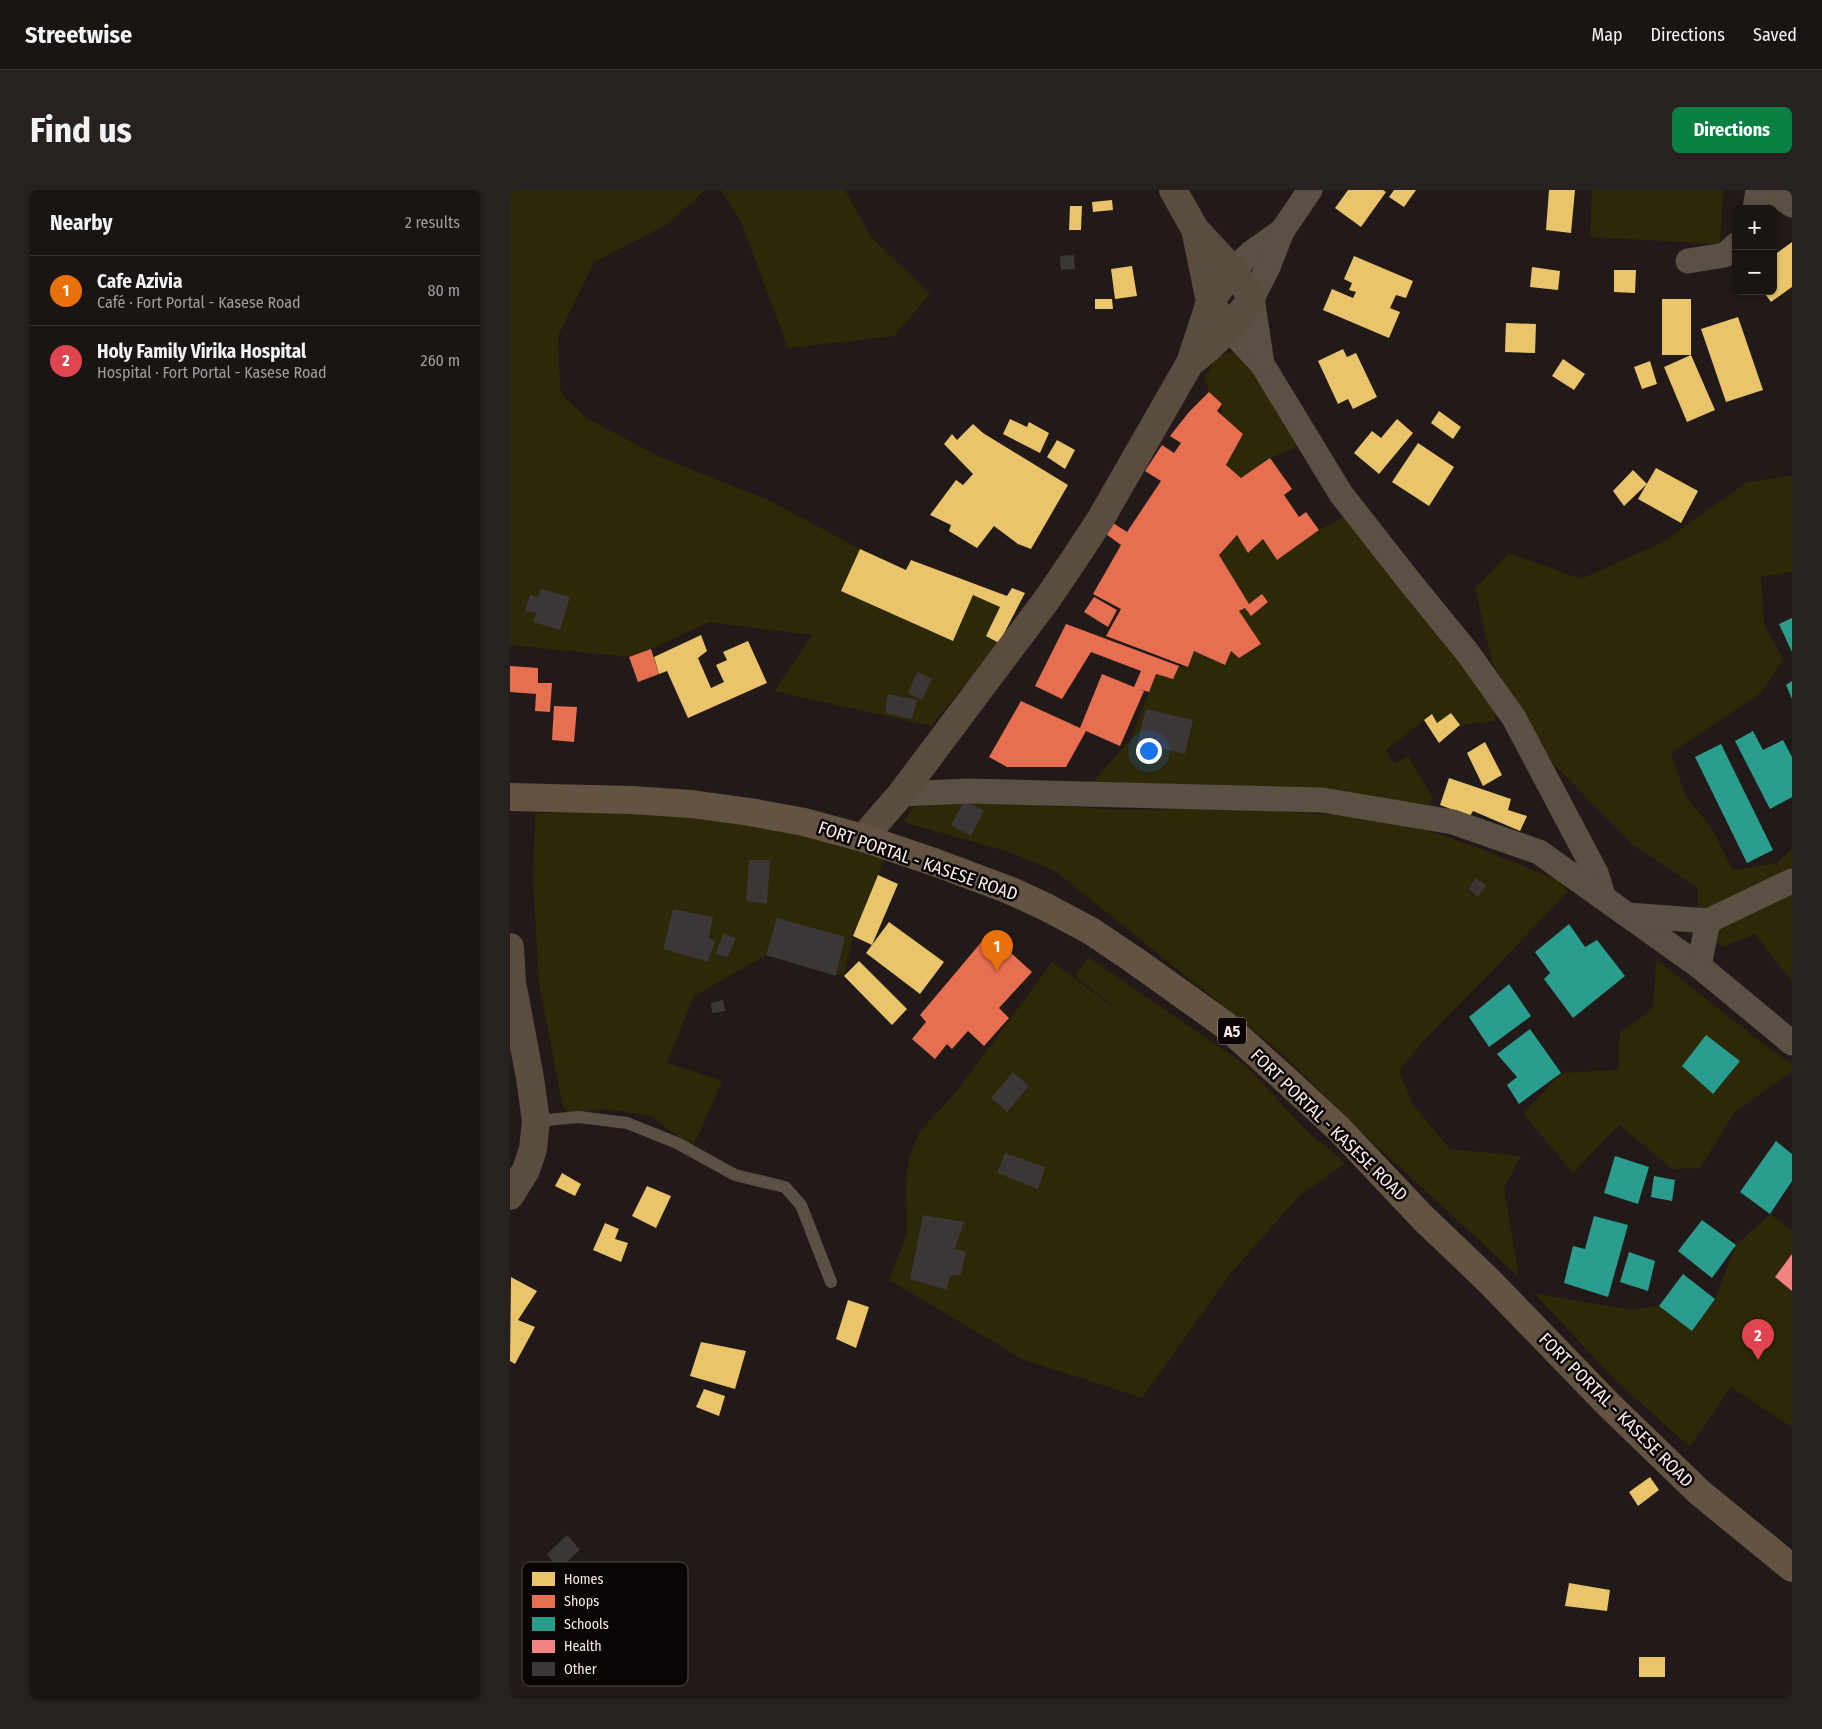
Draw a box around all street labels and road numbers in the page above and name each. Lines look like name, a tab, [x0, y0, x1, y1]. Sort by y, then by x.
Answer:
street label: FORT PORTAL - KASESE ROAD	[815, 816, 1021, 906]
road number: A5	[1218, 1018, 1246, 1044]
street label: FORT PORTAL - KASESE ROAD	[1246, 1044, 1412, 1206]
street label: FORT PORTAL - KASESE ROAD	[1534, 1328, 1698, 1492]

